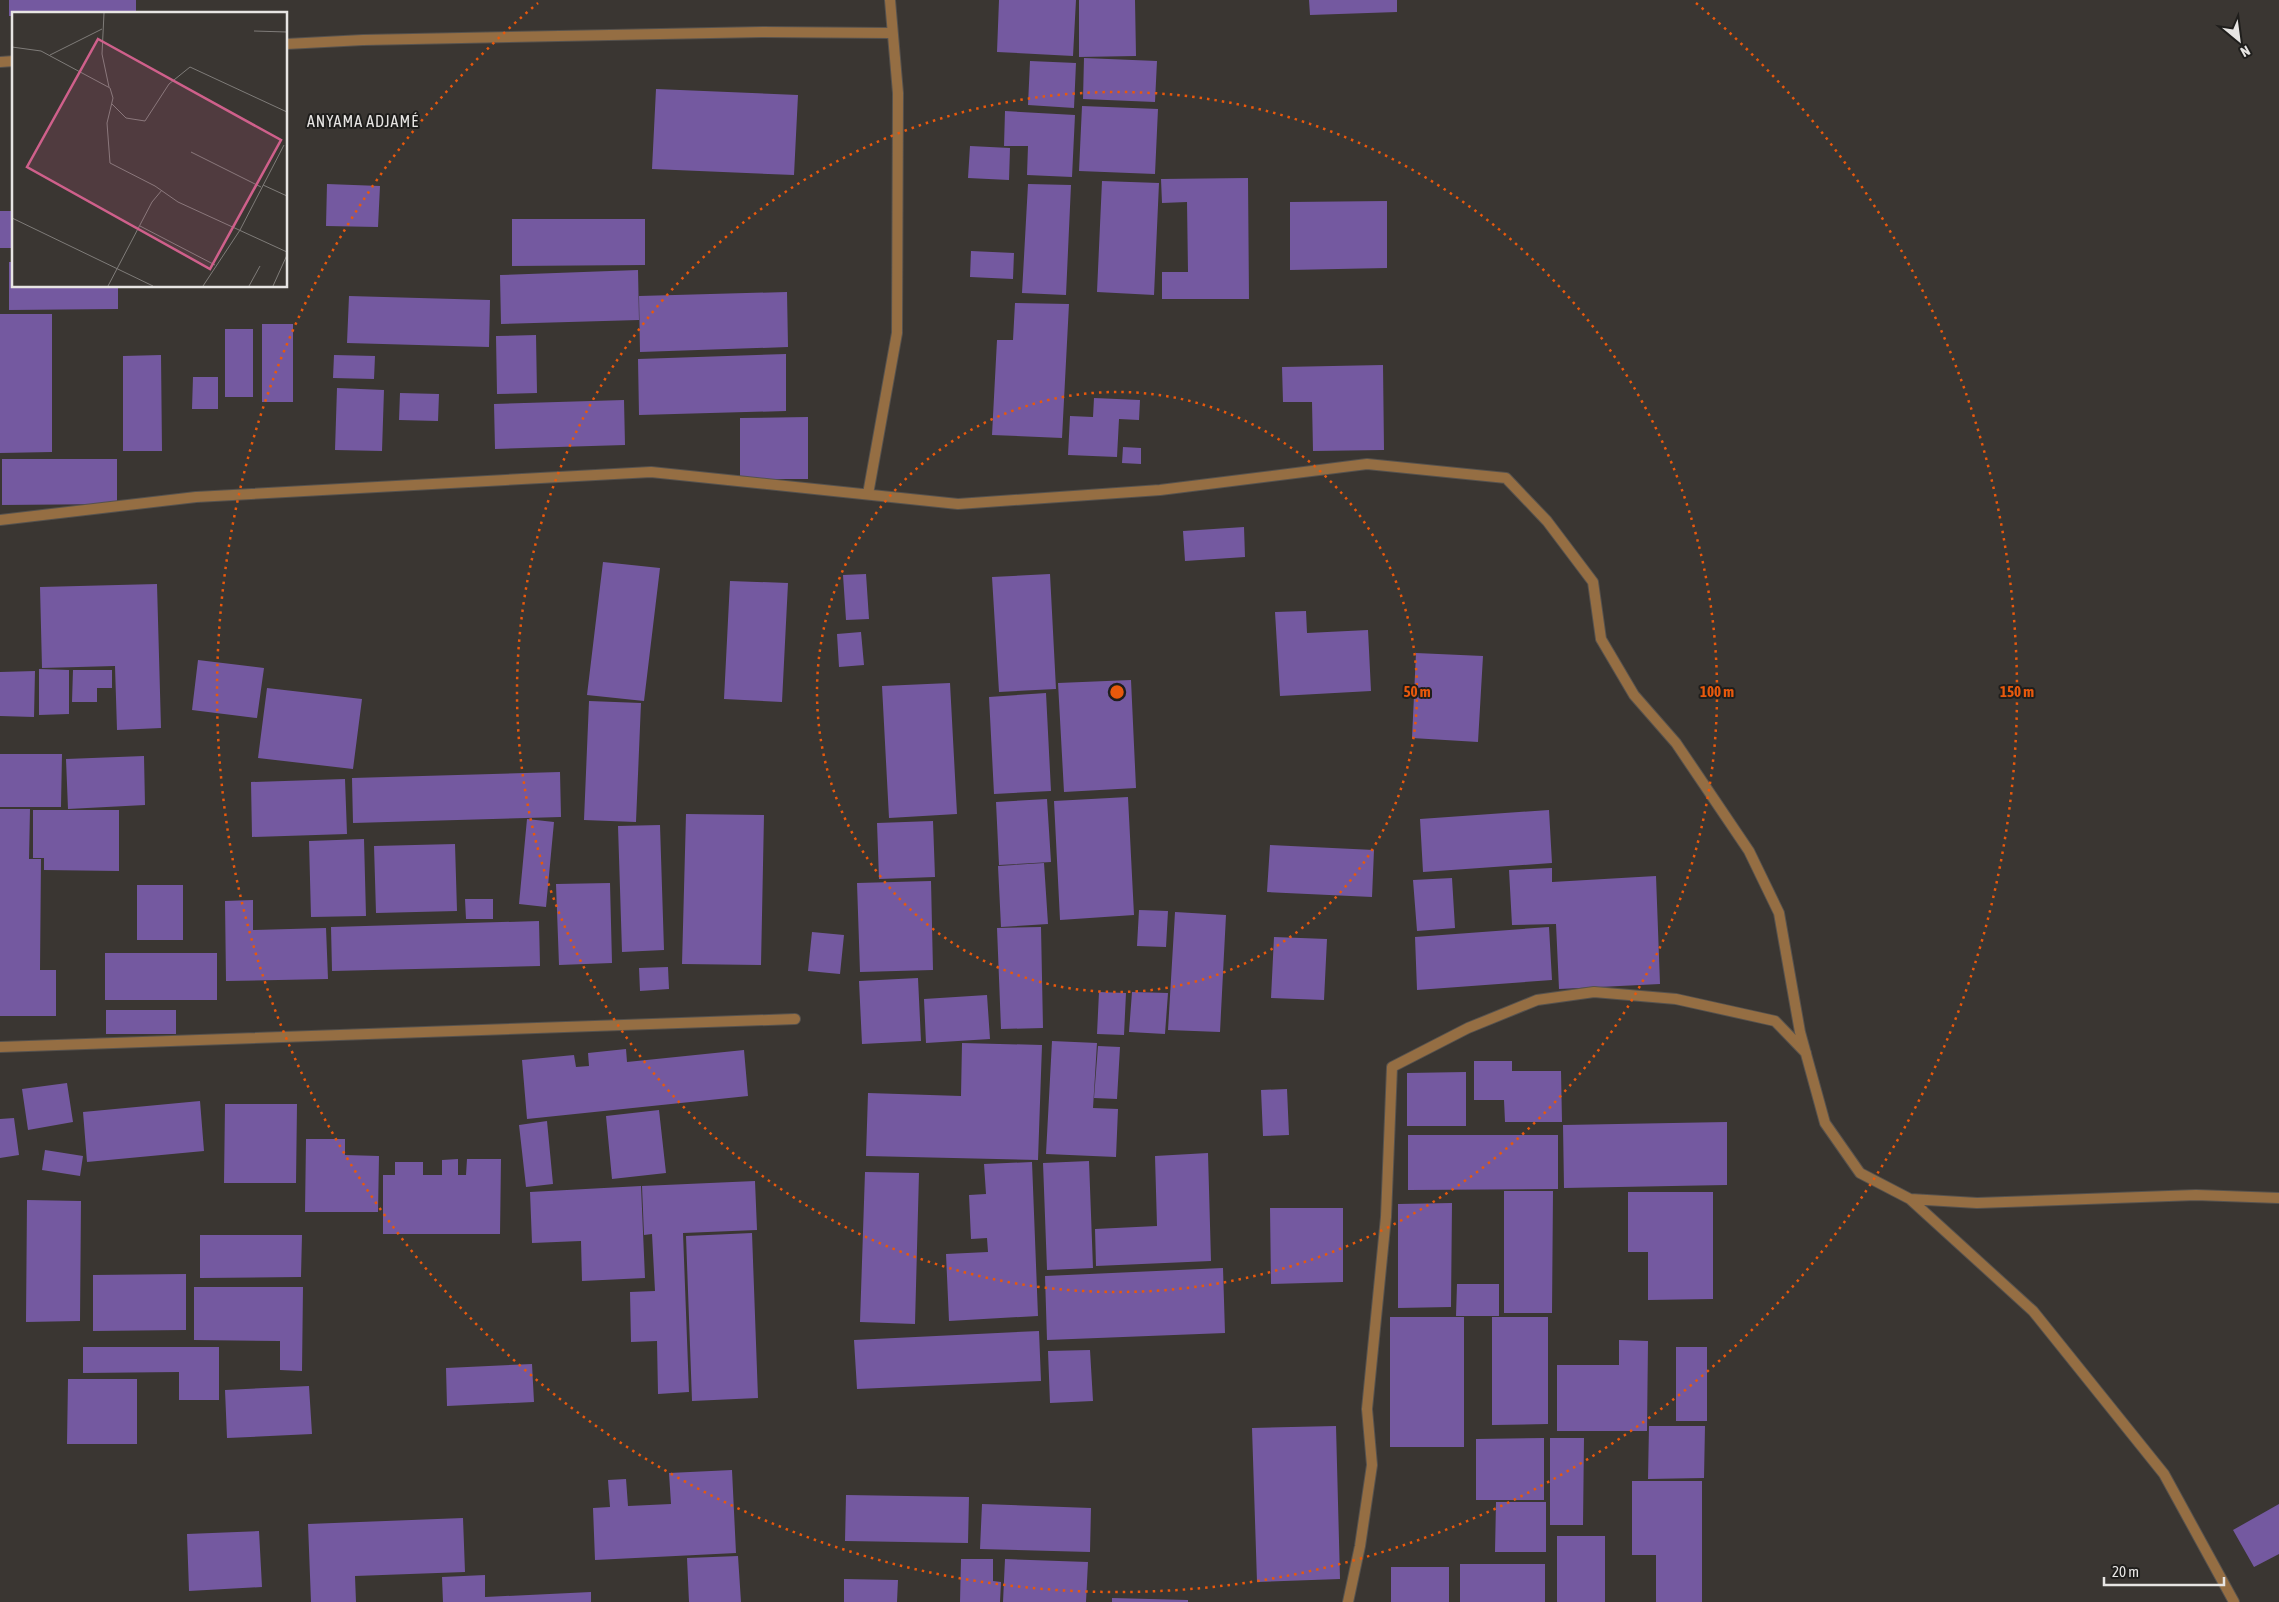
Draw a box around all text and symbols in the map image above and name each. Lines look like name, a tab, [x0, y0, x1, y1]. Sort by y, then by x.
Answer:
inset map	[12, 12, 288, 288]
north arrow	[2214, 15, 2264, 65]
text: N	[2238, 42, 2253, 60]
district label: ANYAMA ADJAMÉ	[307, 112, 419, 130]
centre of rings	[1108, 683, 1126, 701]
text: 50 m	[1404, 683, 1431, 700]
text: 100 m	[1700, 683, 1734, 700]
text: 150 m	[2000, 683, 2034, 700]
scale bar	[2104, 1554, 2224, 1586]
text: 20 m	[2112, 1563, 2139, 1580]

